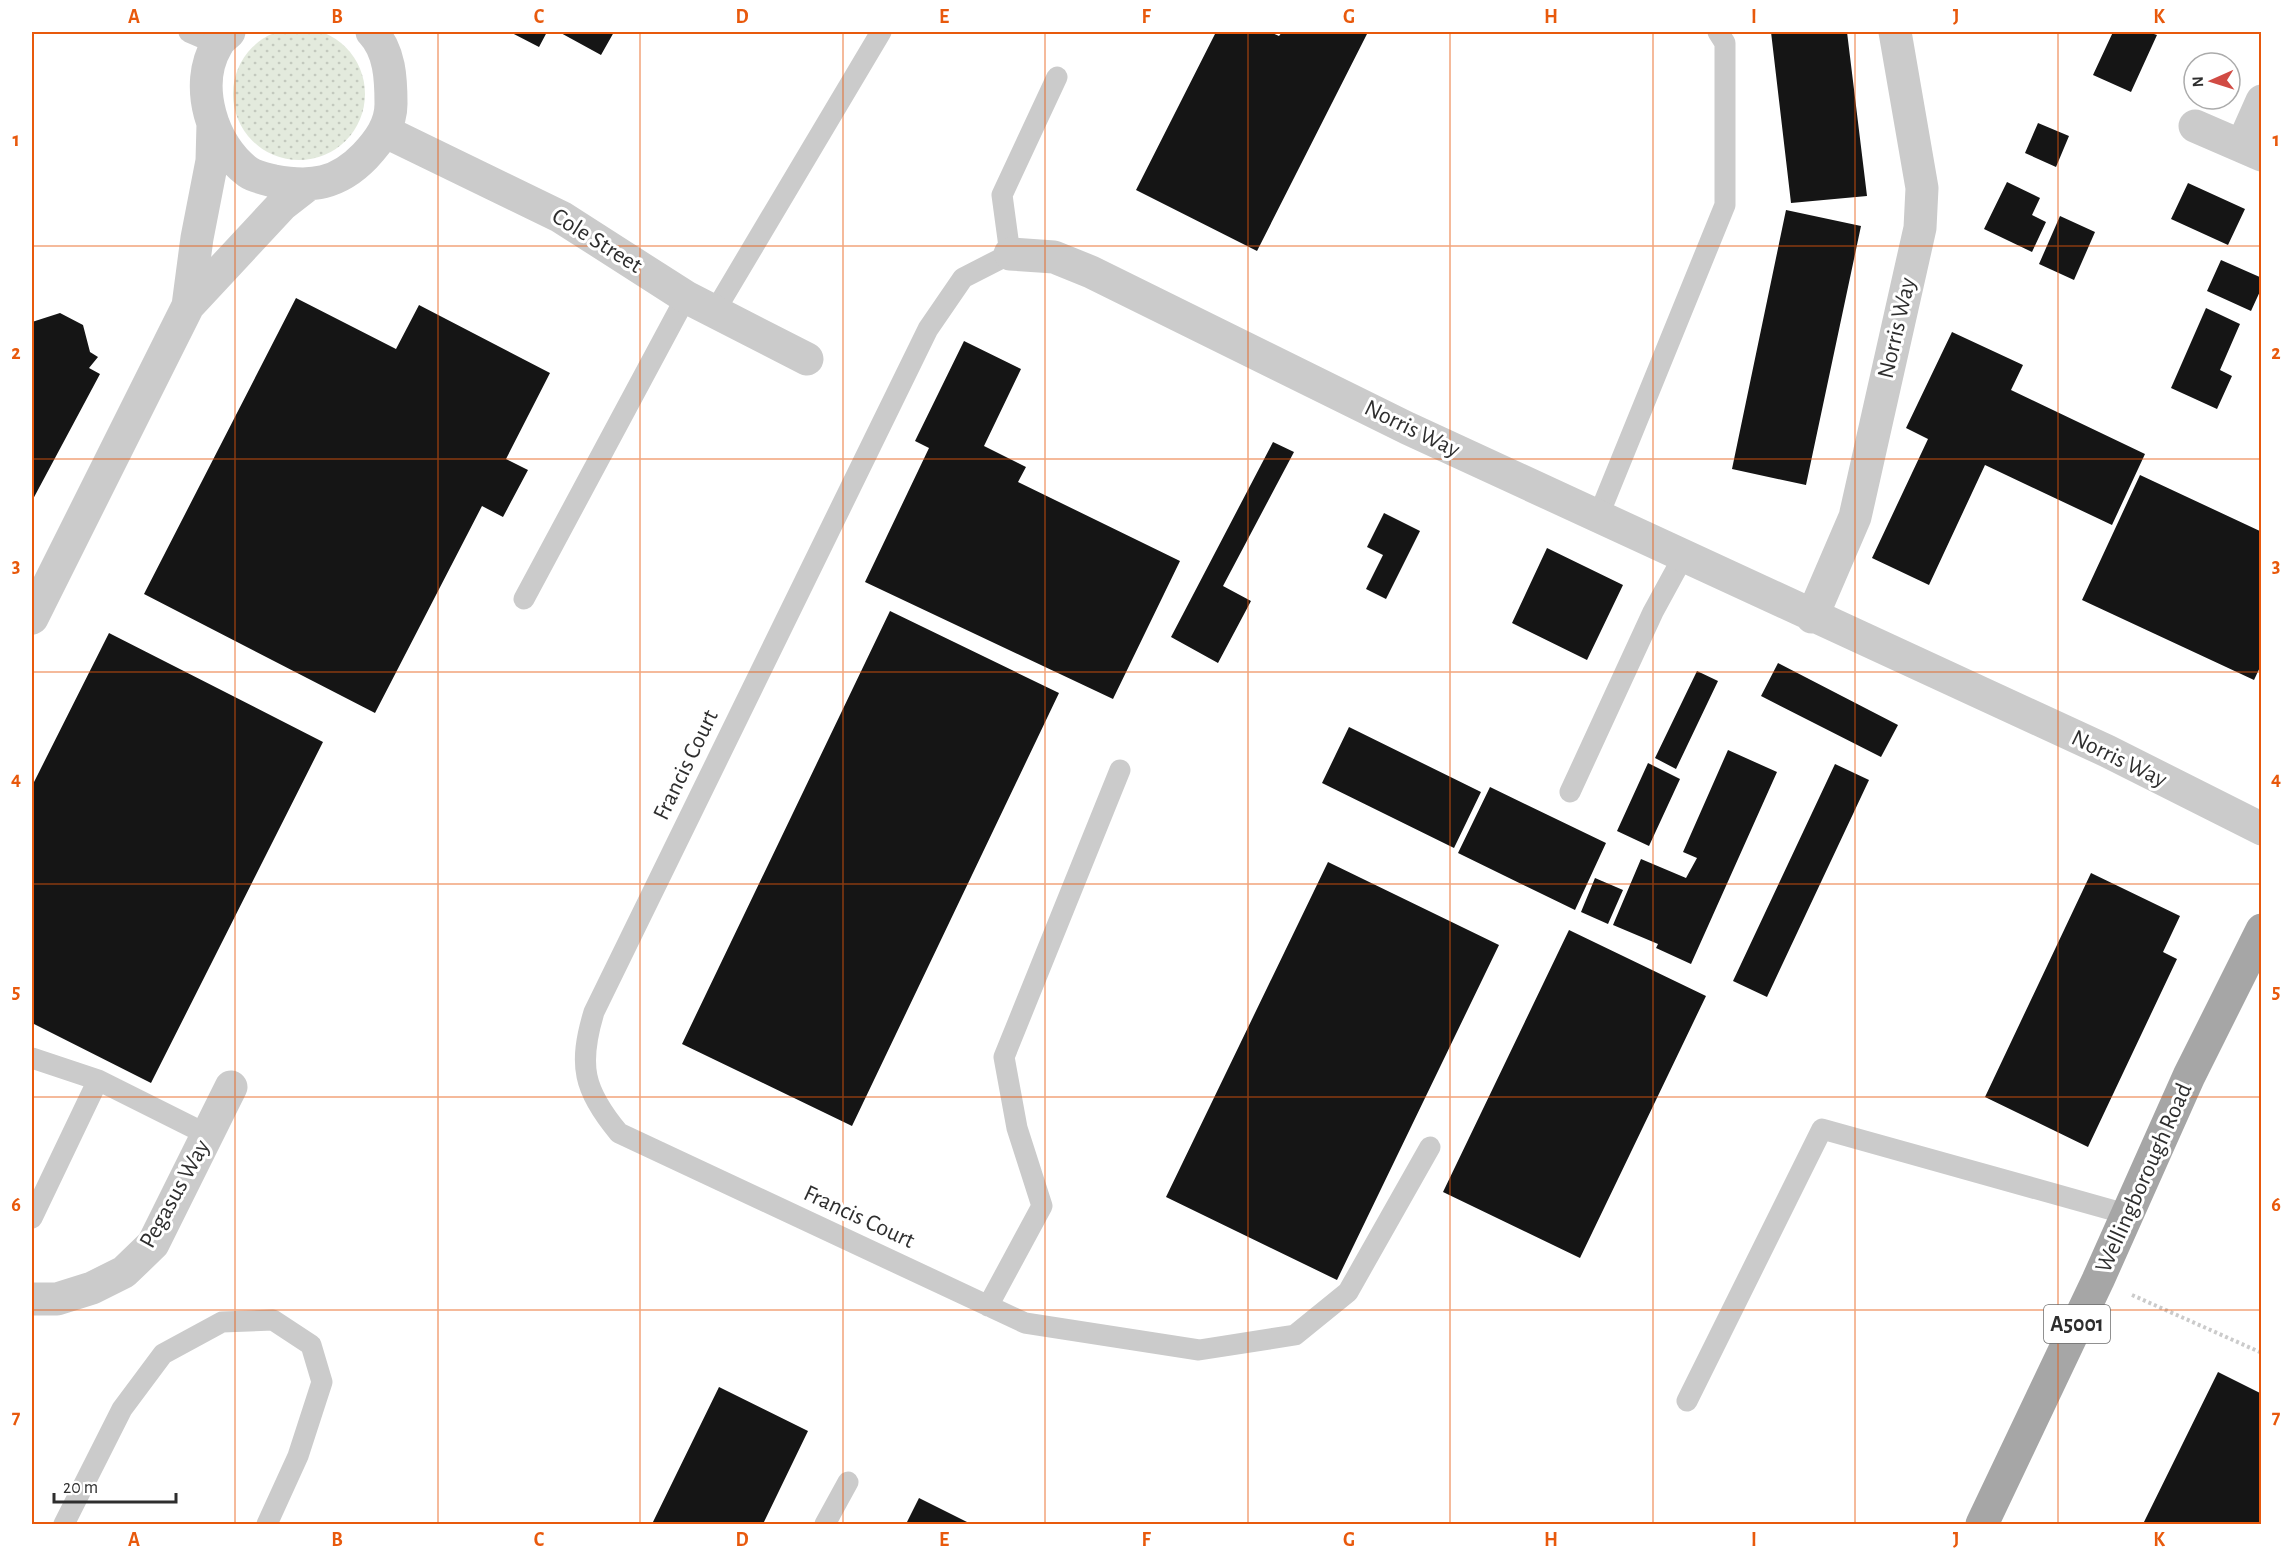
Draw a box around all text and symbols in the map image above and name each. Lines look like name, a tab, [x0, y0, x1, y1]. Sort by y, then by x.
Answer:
text: A	[128, 7, 140, 27]
text: B	[331, 7, 343, 27]
text: C	[534, 7, 545, 27]
text: D	[735, 7, 749, 27]
text: E	[939, 7, 949, 27]
text: F	[1141, 7, 1151, 27]
text: G	[1343, 7, 1355, 27]
text: H	[1544, 7, 1558, 27]
text: I	[1751, 7, 1757, 27]
text: J	[1953, 7, 1959, 27]
text: K	[2153, 7, 2165, 27]
north arrow	[2182, 51, 2242, 111]
text: N	[2190, 76, 2206, 88]
text: 1	[12, 130, 20, 150]
text: 1	[2272, 130, 2280, 150]
street label: Cole Street	[548, 204, 647, 278]
street label: Norris Way	[1874, 275, 1920, 381]
text: 2	[11, 343, 21, 363]
text: 2	[2271, 343, 2281, 363]
street label: Norris Way	[1361, 396, 1463, 462]
text: 3	[12, 556, 20, 576]
text: 3	[2272, 556, 2280, 576]
street label: Francis Court	[649, 706, 723, 824]
street label: Norris Way	[2068, 726, 2170, 792]
text: 4	[11, 769, 21, 789]
text: 4	[2271, 769, 2281, 789]
text: 5	[12, 982, 20, 1002]
text: 5	[2272, 982, 2280, 1002]
street label: Wellingborough Road	[2091, 1080, 2197, 1276]
street label: Pegasus Way	[135, 1136, 215, 1252]
street label: Francis Court	[800, 1181, 918, 1253]
text: 6	[11, 1195, 21, 1215]
text: 6	[2271, 1195, 2281, 1215]
road number: A5001	[2044, 1305, 2110, 1343]
text: 7	[12, 1407, 21, 1427]
text: 7	[2272, 1407, 2281, 1427]
scale bar	[54, 1466, 176, 1504]
text: 20 m	[63, 1479, 98, 1497]
text: A	[128, 1530, 140, 1550]
text: B	[331, 1530, 343, 1550]
text: C	[534, 1530, 545, 1550]
text: D	[735, 1530, 749, 1550]
text: E	[939, 1530, 949, 1550]
text: F	[1141, 1530, 1151, 1550]
text: G	[1343, 1530, 1355, 1550]
text: H	[1544, 1530, 1558, 1550]
text: I	[1751, 1530, 1757, 1550]
text: J	[1953, 1530, 1959, 1550]
text: K	[2153, 1530, 2165, 1550]

